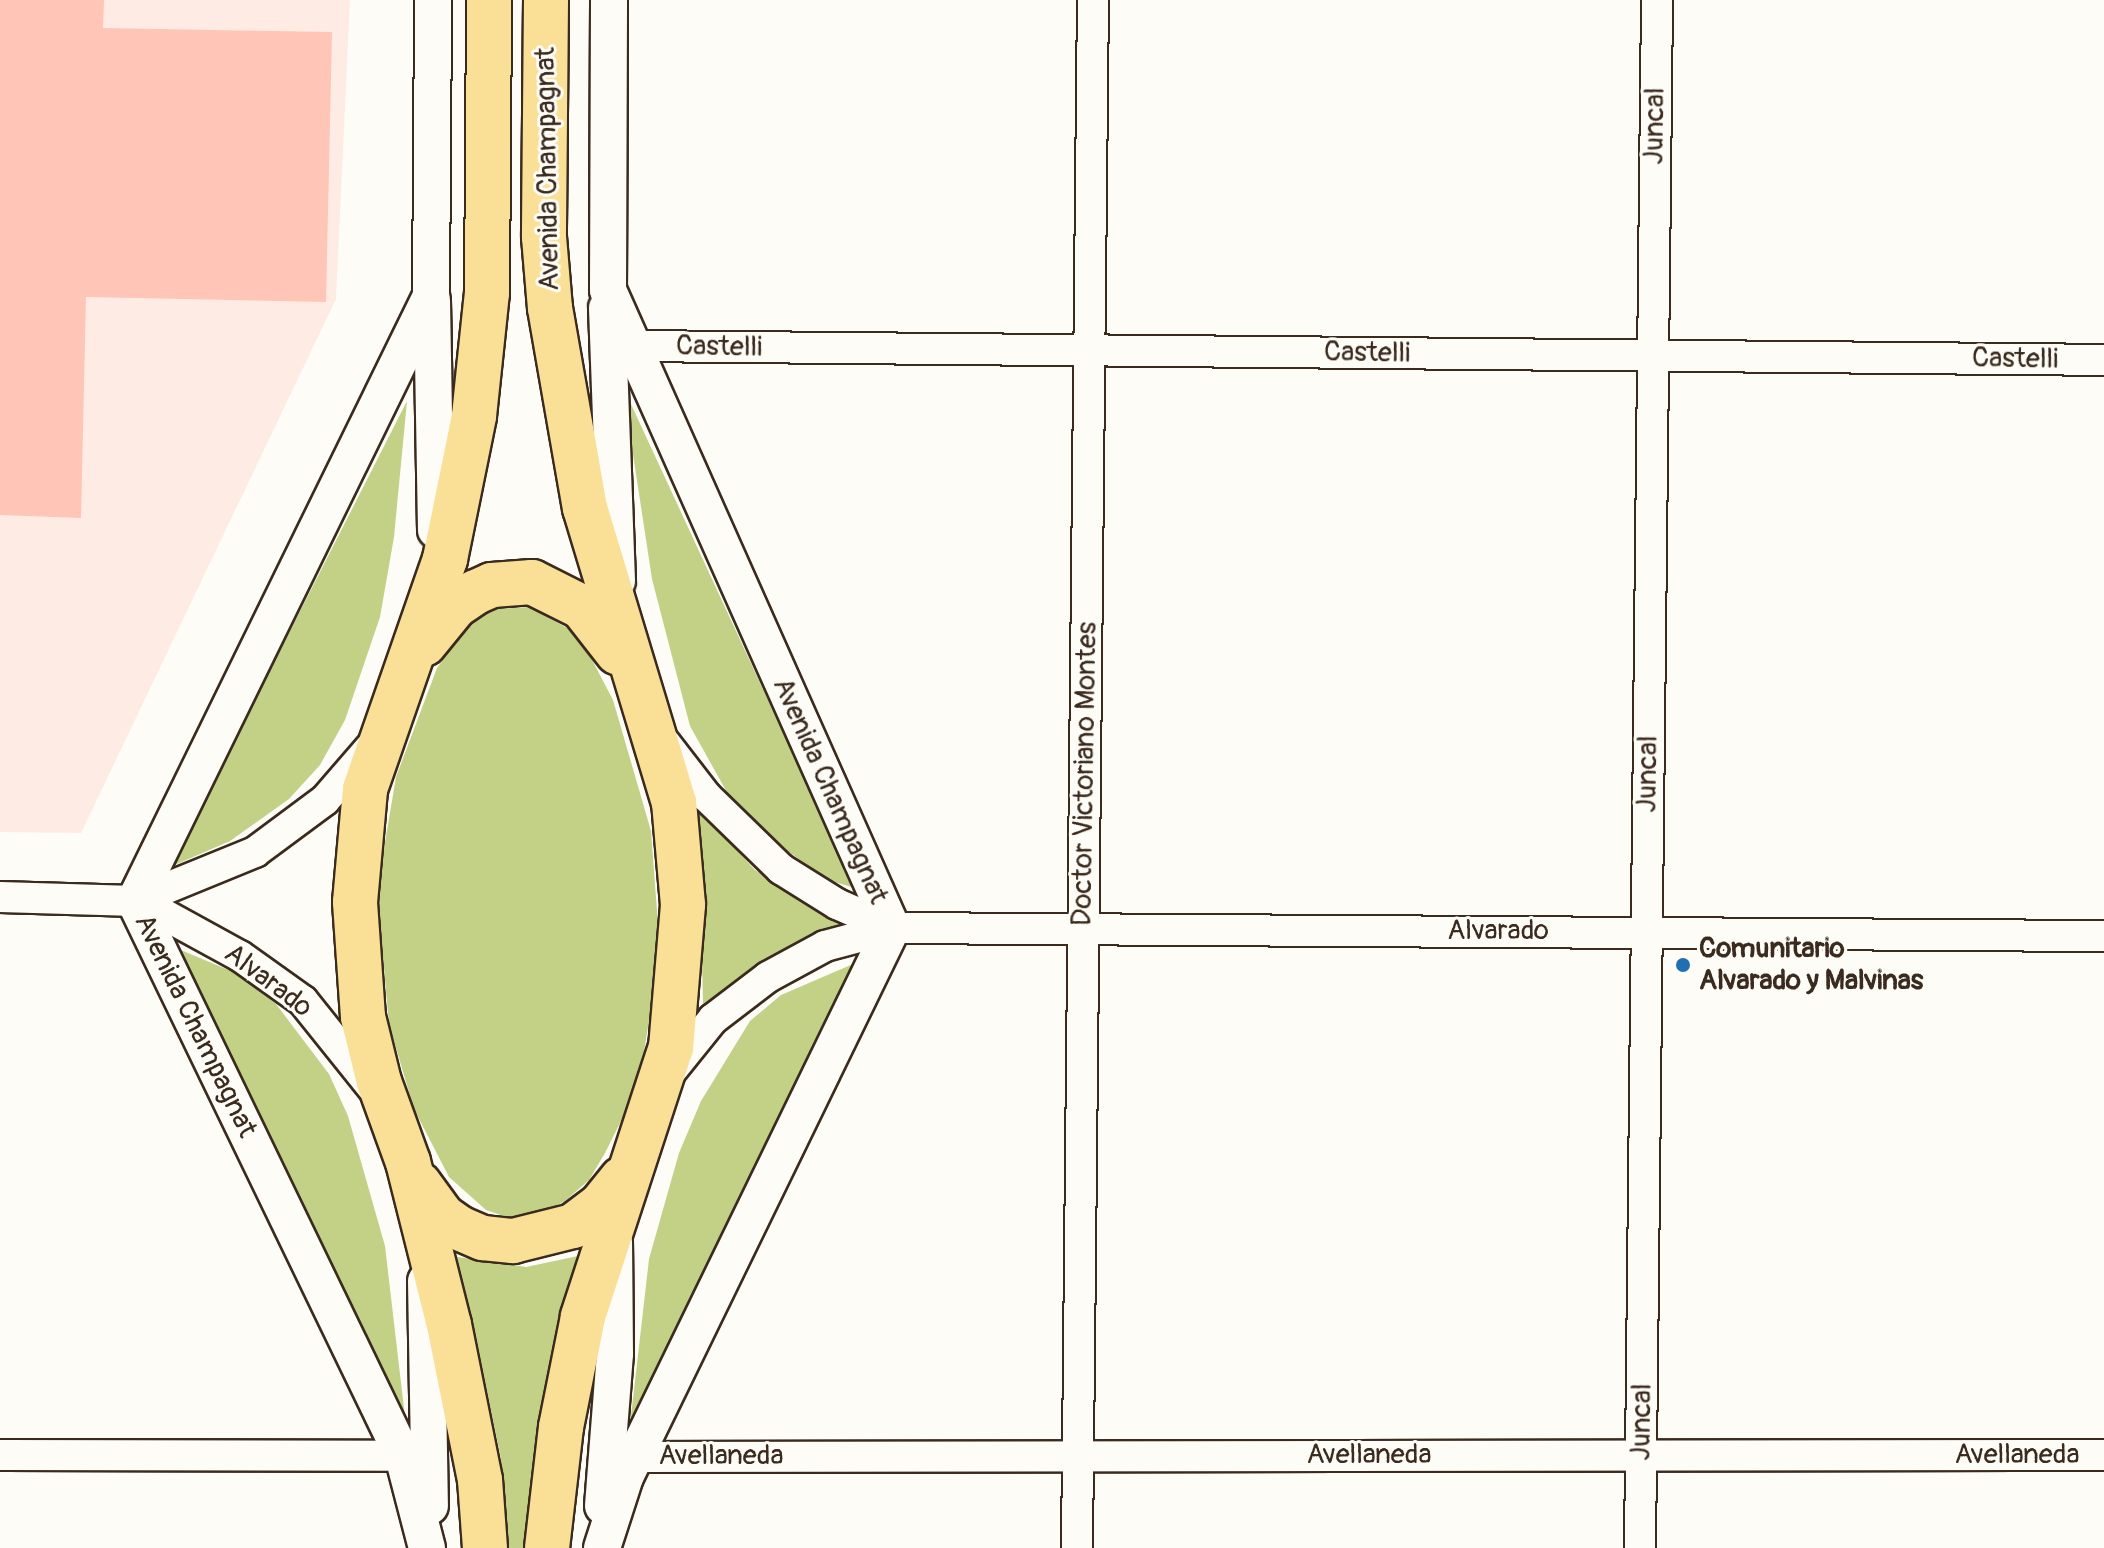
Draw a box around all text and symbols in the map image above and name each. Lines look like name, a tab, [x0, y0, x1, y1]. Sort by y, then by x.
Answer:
street label: Avenida Champagnat	[529, 47, 567, 291]
street label: Juncal	[1638, 87, 1672, 165]
street label: Castelli	[676, 329, 762, 365]
street label: Castelli	[1324, 335, 1410, 371]
street label: Castelli	[1972, 341, 2058, 377]
street label: Doctor Victoriano Montes	[1066, 622, 1104, 926]
street label: Avenida Champagnat	[765, 673, 895, 909]
street label: Juncal	[1631, 735, 1665, 813]
street label: Avenida Champagnat	[126, 909, 264, 1143]
street label: Alvarado	[1447, 914, 1549, 948]
place label: Comunitario Alvarado y Malvinas	[1699, 932, 1923, 998]
street label: Alvarado	[217, 937, 319, 1025]
marker: Comunitario Alvarado y Malvinas	[1674, 956, 1692, 974]
street label: Juncal	[1625, 1383, 1659, 1461]
street label: Avellaneda	[1307, 1438, 1431, 1472]
street label: Avellaneda	[1955, 1438, 2079, 1472]
street label: Avellaneda	[659, 1439, 783, 1473]

